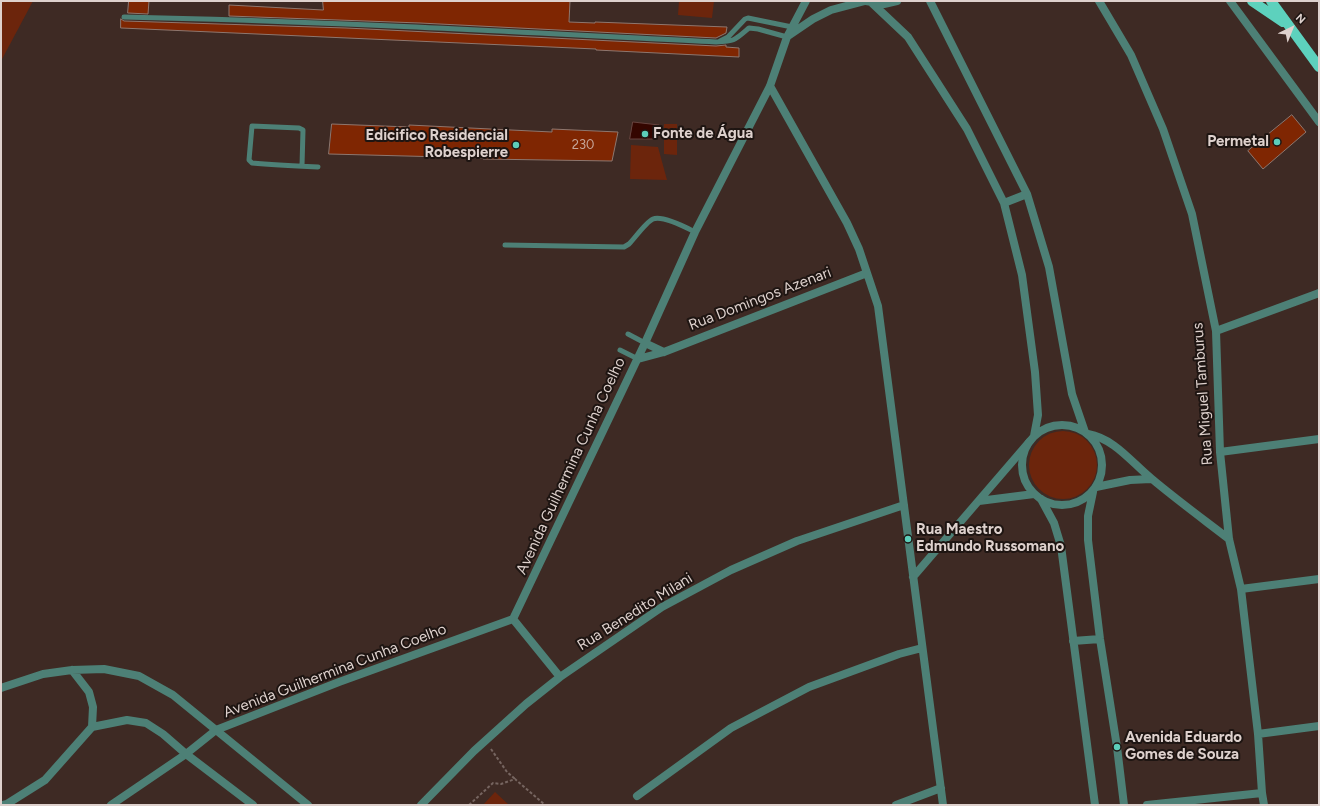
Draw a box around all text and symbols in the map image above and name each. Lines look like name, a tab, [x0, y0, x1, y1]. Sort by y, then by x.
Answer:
north arrow	[1272, 8, 1312, 48]
text: N	[1293, 11, 1308, 27]
place label: Fonte de Água	[653, 125, 753, 143]
place label: Edicifico Residencial Robespierre	[365, 127, 508, 162]
marker: Fonte de Água	[640, 129, 650, 139]
place label: Permetal	[1207, 133, 1269, 151]
house number: 230	[572, 137, 594, 153]
marker: Permetal	[1272, 137, 1282, 147]
marker: Edicifico Residencial Robespierre	[511, 140, 521, 150]
street label: Rua Domingos Azenari	[686, 263, 834, 335]
street label: Rua Miguel Tamburus	[1189, 322, 1217, 466]
street label: Avenida Guilhermina Cunha Coelho	[513, 355, 629, 577]
place label: Rua Maestro Edmundo Russomano	[916, 521, 1064, 556]
marker: Rua Maestro Edmundo Russomano	[903, 534, 913, 544]
street label: Rua Benedito Milani	[574, 569, 696, 655]
street label: Avenida Guilhermina Cunha Coelho	[221, 620, 449, 722]
place label: Avenida Eduardo Gomes de Souza	[1125, 729, 1242, 764]
marker: Avenida Eduardo Gomes de Souza	[1112, 742, 1122, 752]

